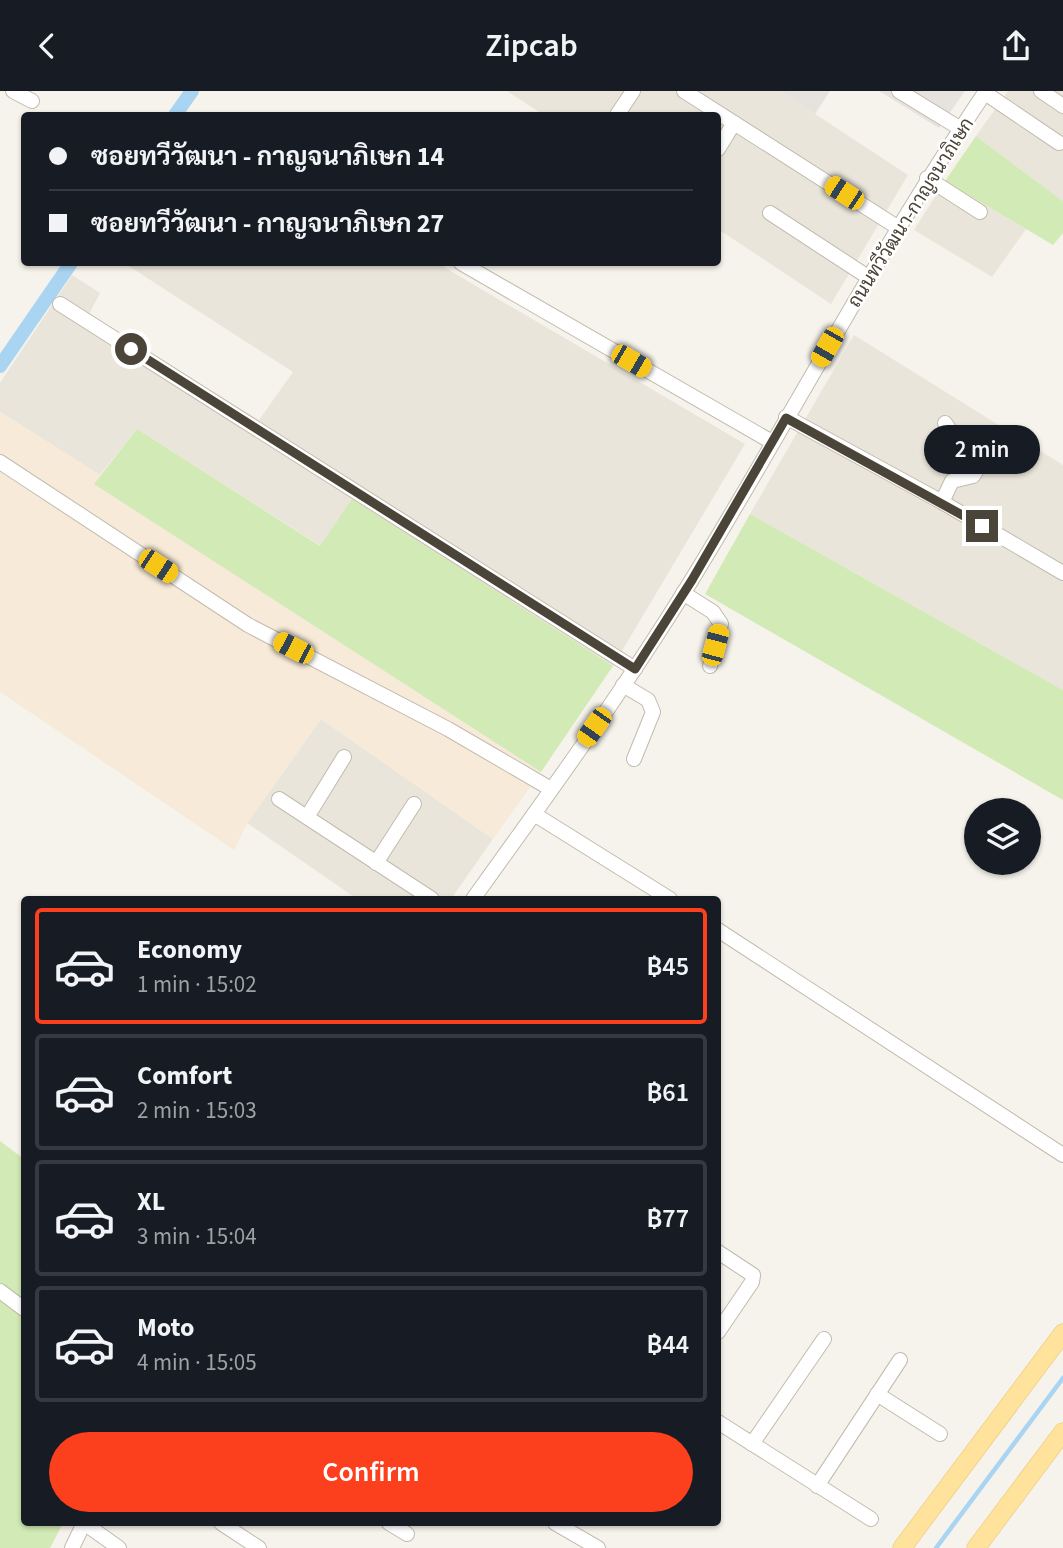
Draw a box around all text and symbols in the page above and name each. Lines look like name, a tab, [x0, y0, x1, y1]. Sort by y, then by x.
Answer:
text: Zipcab	[485, 23, 578, 69]
icon: back	[28, 27, 66, 65]
icon: share	[997, 27, 1035, 65]
street label: ถนนทวีวัฒนา-กาญจนาภิเษก	[842, 113, 981, 313]
text: ซอยทวีวัฒนา - กาญจนาภิเษก 14	[91, 138, 444, 175]
car	[821, 173, 868, 213]
text: ซอยทวีวัฒนา - กาญจนาภิเษก 27	[91, 205, 444, 242]
car	[808, 324, 847, 370]
route start	[115, 333, 147, 365]
car	[608, 341, 655, 381]
callout: 2 min	[924, 425, 1040, 473]
text: 2 min	[955, 433, 1009, 466]
route end	[966, 510, 998, 542]
car	[135, 546, 182, 586]
car	[700, 622, 731, 668]
car	[270, 629, 317, 667]
car	[574, 704, 615, 750]
map controls	[964, 798, 1041, 875]
button: layers	[964, 798, 1041, 875]
text: Economy	[137, 931, 242, 968]
icon: car	[53, 935, 116, 998]
text: ฿45	[647, 948, 689, 985]
text: 1 min · 15:02	[137, 968, 257, 1001]
text: Comfort	[137, 1057, 232, 1094]
icon: car	[53, 1061, 116, 1124]
text: ฿61	[647, 1074, 689, 1111]
text: 2 min · 15:03	[137, 1094, 257, 1127]
text: XL	[137, 1183, 165, 1220]
icon: car	[53, 1187, 116, 1250]
text: ฿77	[647, 1200, 689, 1237]
text: 3 min · 15:04	[137, 1220, 257, 1253]
text: Moto	[137, 1309, 194, 1346]
icon: car	[53, 1313, 116, 1376]
text: ฿44	[647, 1326, 689, 1363]
text: 4 min · 15:05	[137, 1346, 257, 1379]
button: Confirm	[49, 1432, 693, 1512]

